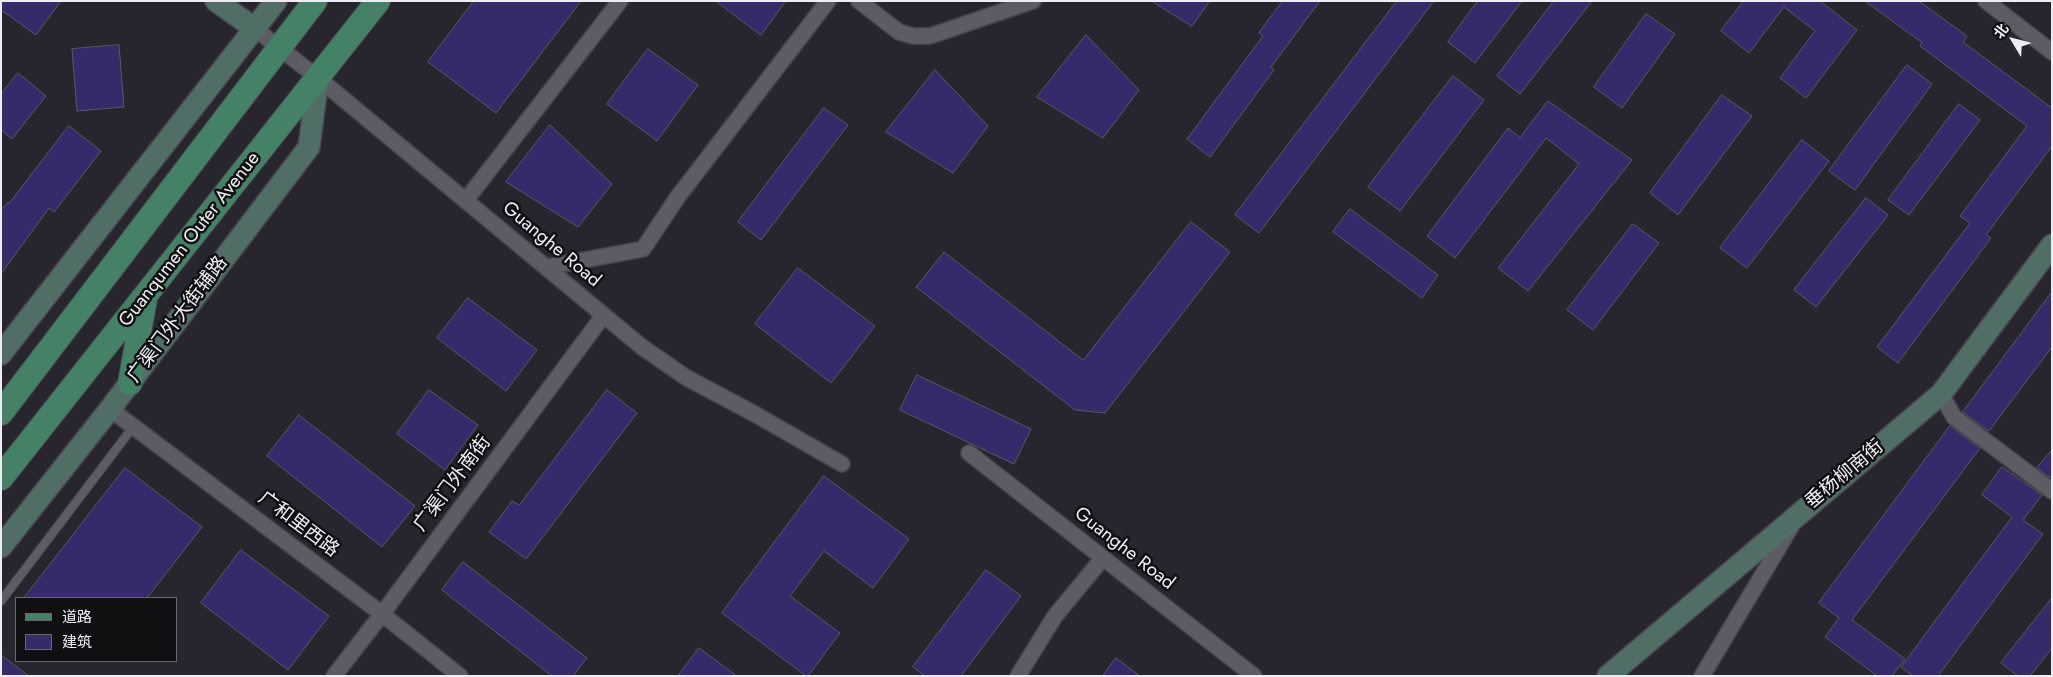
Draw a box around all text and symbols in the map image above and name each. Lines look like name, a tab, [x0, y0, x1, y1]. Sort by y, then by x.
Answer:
north arrow	[1988, 15, 2038, 65]
text: 北	[1989, 19, 2013, 43]
street label: Guanqumen Outer Avenue	[115, 148, 265, 332]
street label: Guanghe Road	[497, 197, 605, 293]
street label: 广渠门外大街辅路	[123, 252, 233, 388]
street label: 广渠门外南街	[410, 432, 496, 536]
street label: 垂杨柳南街	[1801, 436, 1889, 514]
street label: 广和里西路	[253, 487, 343, 563]
street label: Guanghe Road	[1069, 503, 1179, 595]
legend	[15, 597, 178, 662]
text: 道路	[62, 606, 92, 628]
text: 建筑	[62, 631, 92, 653]

